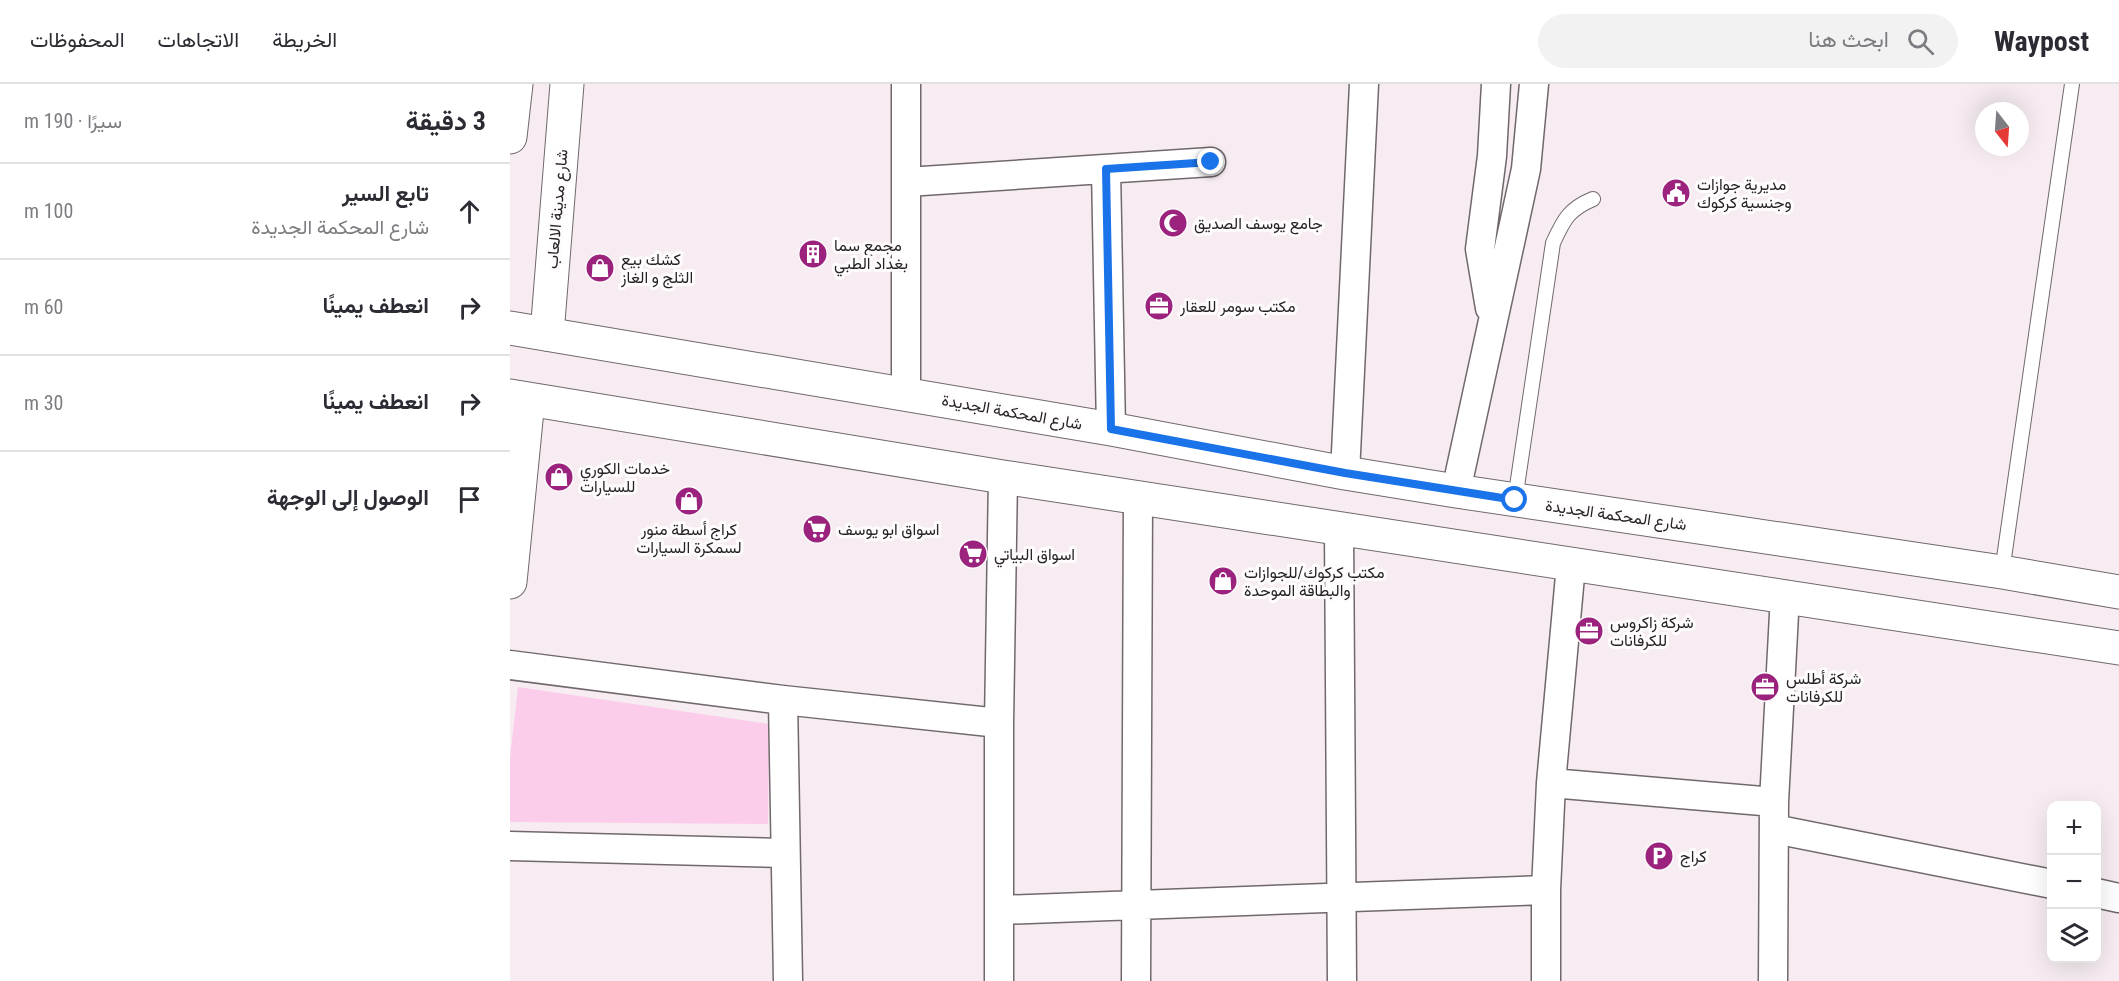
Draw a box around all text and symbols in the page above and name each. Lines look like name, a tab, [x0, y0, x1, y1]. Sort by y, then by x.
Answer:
search box	[1538, 14, 1958, 68]
icon: search	[1904, 25, 1937, 58]
text: Waypost	[1994, 25, 2089, 58]
text: ابحث هنا	[1808, 27, 1889, 52]
text: المحفوظات	[30, 28, 125, 52]
text: الاتجاهات	[158, 28, 239, 52]
text: الخريطة	[272, 28, 337, 52]
north arrow	[1975, 102, 2029, 156]
text: 3 دقيقة	[406, 106, 486, 136]
text: سيرًا · 190 m	[24, 109, 122, 133]
street label: شارع مدينة الالعاب	[542, 148, 574, 270]
route end	[1197, 148, 1223, 174]
place label: مديرية جوازات وجنسية كركوك	[1697, 175, 1792, 213]
public building icon: مديرية جوازات وجنسية كركوك	[1660, 177, 1692, 209]
text: تابع السير	[342, 181, 429, 206]
icon: ahead	[453, 195, 486, 228]
text: 100 m	[24, 199, 73, 223]
mosque icon: جامع يوسف الصديق	[1157, 207, 1189, 239]
place label: جامع يوسف الصديق	[1194, 214, 1323, 235]
text: شارع المحكمة الجديدة	[251, 215, 429, 239]
place label: مجمع سما بغداد الطبي	[834, 236, 908, 277]
building icon: مجمع سما بغداد الطبي	[797, 238, 829, 270]
place label: كشك بيع الثلج و الغاز	[620, 250, 693, 289]
shop icon: كشك بيع الثلج و الغاز	[584, 252, 616, 284]
office icon: مكتب سومر للعقار	[1143, 290, 1175, 322]
icon: right	[453, 291, 486, 324]
text: انعطف يمينًا	[323, 293, 429, 318]
text: 60 m	[24, 295, 63, 319]
place label: مكتب سومر للعقار	[1179, 297, 1296, 317]
icon: right	[453, 387, 486, 420]
text: انعطف يمينًا	[323, 389, 429, 414]
street label: شارع المحكمة الجديدة	[940, 390, 1084, 436]
text: 30 m	[24, 391, 63, 415]
place label: خدمات الكوري للسيارات	[580, 459, 670, 497]
shop icon: خدمات الكوري للسيارات	[543, 461, 575, 493]
icon: arrive	[453, 483, 486, 516]
text: الوصول إلى الوجهة	[267, 485, 429, 510]
shop icon: كراج أسطة منور لسمكرة السيارات	[673, 485, 705, 517]
route start	[1501, 486, 1527, 512]
street label: شارع المحكمة الجديدة	[1544, 496, 1688, 536]
supermarket icon: اسواق ابو يوسف	[801, 513, 833, 545]
place label: كراج أسطة منور لسمكرة السيارات	[636, 520, 742, 558]
place label: اسواق ابو يوسف	[838, 520, 940, 540]
supermarket icon: اسواق البياتي	[957, 538, 989, 570]
place label: اسواق البياتي	[994, 545, 1075, 568]
place label: مكتب كركوك/للجوازات والبطاقة الموحدة	[1244, 563, 1385, 601]
shop icon: مكتب كركوك/للجوازات والبطاقة الموحدة	[1207, 565, 1239, 597]
place label: شركة زاكروس للكرفانات	[1610, 613, 1694, 651]
office icon: شركة زاكروس للكرفانات	[1573, 615, 1605, 647]
place label: شركة أطلس للكرفانات	[1786, 669, 1861, 707]
office icon: شركة أطلس للكرفانات	[1749, 671, 1781, 703]
map controls	[2047, 801, 2101, 963]
button: +	[2047, 801, 2101, 855]
parking icon: كراج	[1643, 840, 1675, 872]
place label: كراج	[1680, 847, 1707, 868]
button: −	[2047, 855, 2101, 909]
button: layers	[2047, 909, 2101, 963]

